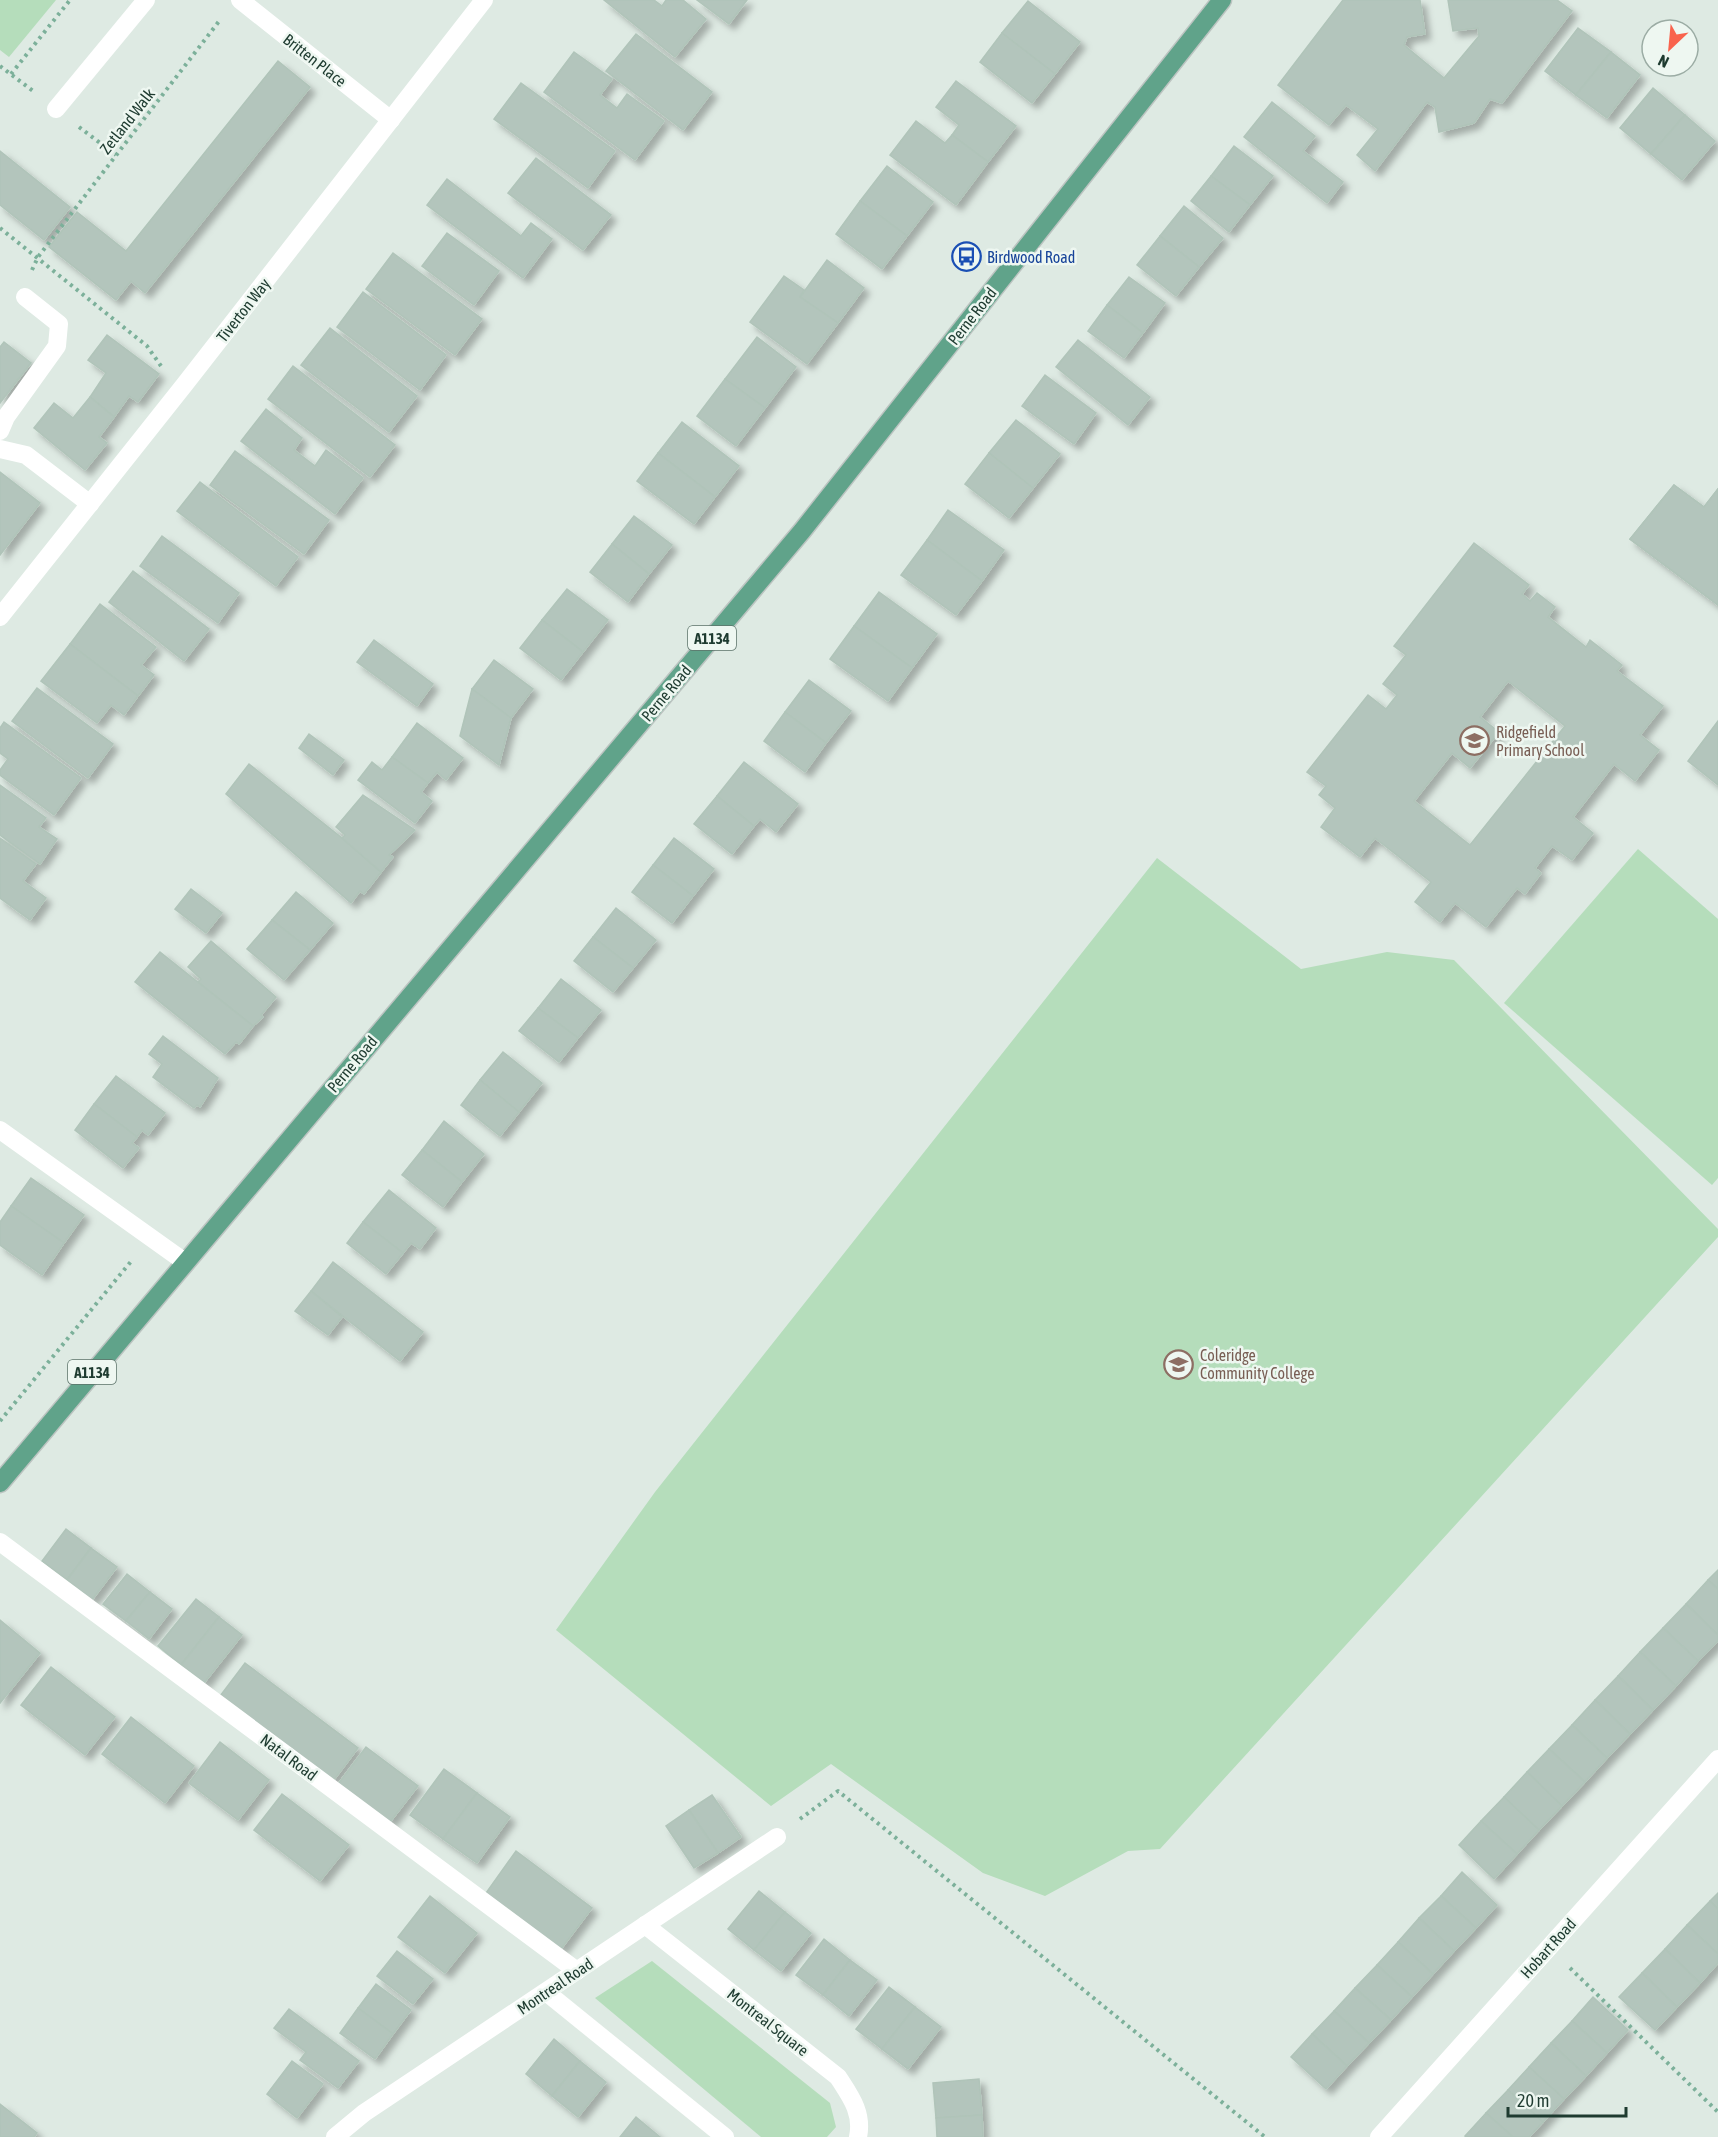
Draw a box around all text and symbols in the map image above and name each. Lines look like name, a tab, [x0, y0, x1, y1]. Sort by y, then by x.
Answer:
north arrow	[1640, 18, 1700, 78]
street label: Britten Place	[280, 30, 350, 90]
text: N	[1655, 51, 1672, 72]
street label: Zetland Walk	[96, 85, 158, 157]
bus stop icon: Birdwood Road	[950, 241, 982, 273]
place label: Birdwood Road	[987, 248, 1075, 266]
street label: Tiverton Way	[213, 274, 274, 346]
street label: Perne Road	[944, 284, 1000, 348]
road number: A1134	[688, 626, 736, 650]
street label: Perne Road	[637, 661, 695, 725]
place label: Ridgefield Primary School	[1496, 723, 1585, 760]
school or university icon: Ridgefield Primary School	[1459, 725, 1491, 757]
street label: Perne Road	[323, 1032, 381, 1096]
place label: Coleridge Community College	[1200, 1346, 1314, 1383]
school or university icon: Coleridge Community College	[1163, 1348, 1195, 1380]
road number: A1134	[68, 1360, 116, 1384]
street label: Natal Road	[257, 1730, 321, 1784]
street label: Hobart Road	[1517, 1915, 1579, 1981]
street label: Montreal Road	[514, 1954, 596, 2018]
street label: Montreal Square	[723, 1985, 812, 2060]
scale bar	[1508, 2080, 1626, 2118]
text: 20 m	[1517, 2090, 1549, 2111]

